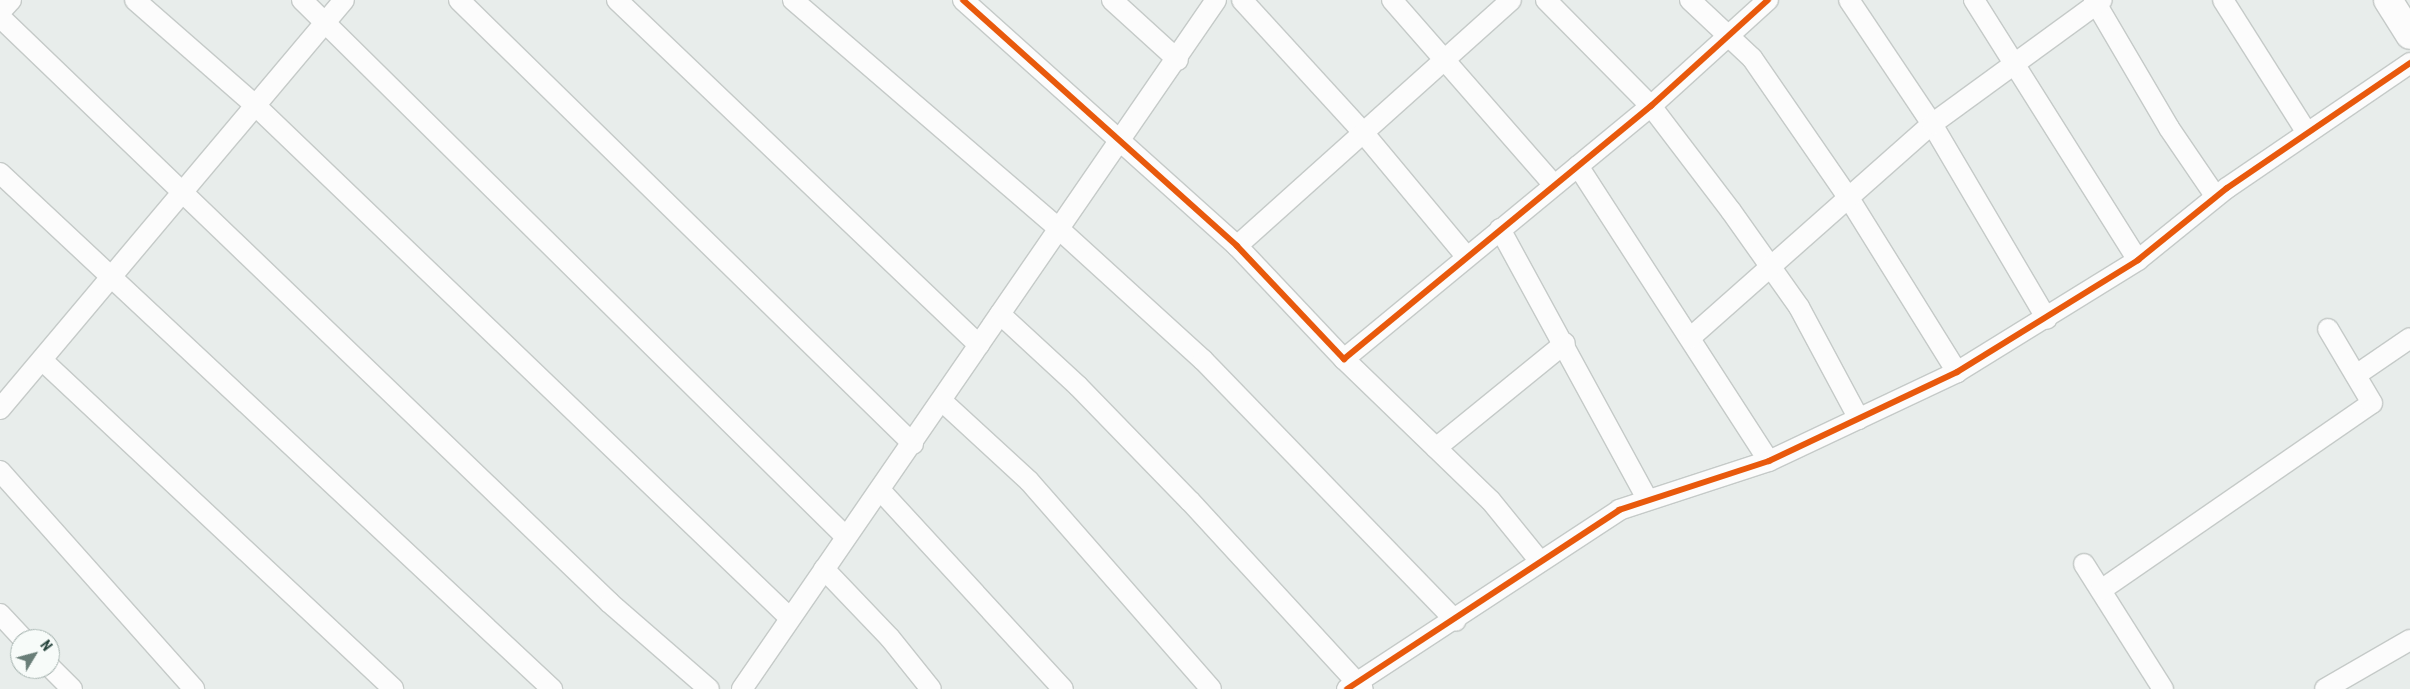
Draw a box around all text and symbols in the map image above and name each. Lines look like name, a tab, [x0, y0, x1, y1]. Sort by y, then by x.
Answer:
north arrow	[10, 629, 60, 679]
text: N	[37, 637, 55, 654]

